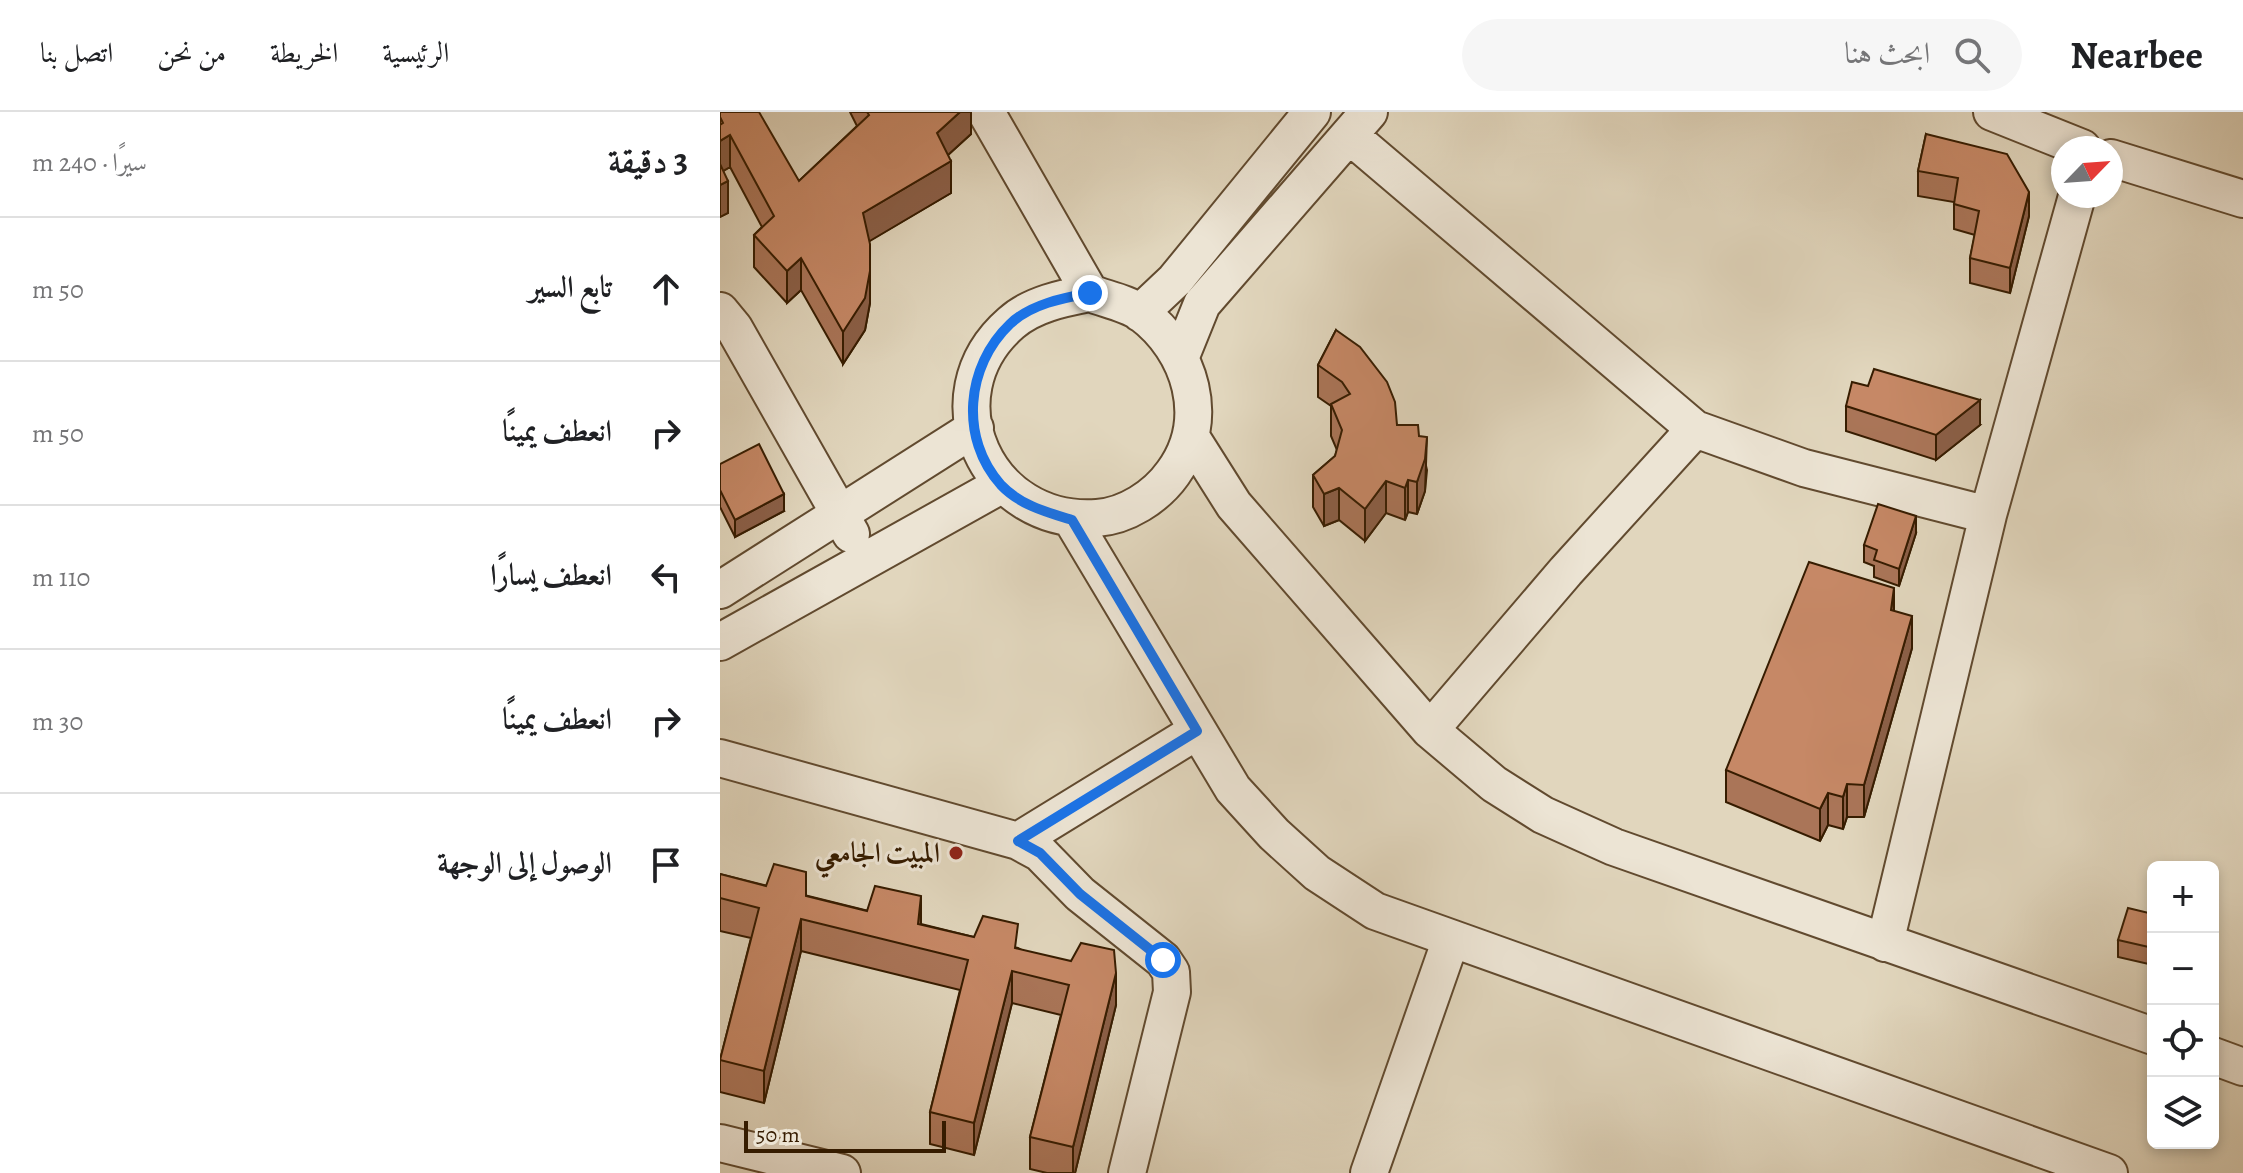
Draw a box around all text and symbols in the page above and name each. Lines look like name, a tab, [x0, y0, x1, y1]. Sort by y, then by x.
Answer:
search box	[1462, 19, 2022, 91]
text: Nearbee	[2070, 29, 2203, 81]
text: ابحث هنا	[1844, 33, 1930, 73]
icon: search	[1950, 33, 1994, 77]
text: اتصل بنا	[40, 34, 113, 72]
text: من نحن	[157, 34, 226, 72]
text: الخريطة	[270, 34, 338, 72]
text: الرئيسية	[382, 34, 449, 72]
north arrow	[2051, 136, 2123, 208]
text: 3 دقيقة	[608, 137, 688, 184]
text: سيرًا · 240 m	[32, 145, 147, 180]
text: تابع السير	[528, 267, 612, 307]
icon: ahead	[644, 267, 688, 311]
text: 50 m	[32, 272, 84, 307]
route end	[1072, 275, 1108, 311]
text: انعطف يمينًا	[502, 411, 612, 451]
icon: right	[644, 411, 688, 455]
text: 50 m	[32, 416, 84, 451]
text: انعطف يسارًا	[490, 555, 612, 595]
icon: left	[644, 555, 688, 599]
text: 110 m	[32, 560, 90, 595]
text: انعطف يمينًا	[502, 699, 612, 739]
icon: right	[644, 699, 688, 743]
text: 30 m	[32, 704, 83, 739]
place label: المبيت الجامعي	[815, 834, 940, 878]
text: الوصول إلى الوجهة	[437, 843, 612, 883]
icon: arrive	[644, 843, 688, 887]
marker: المبيت الجامعي	[947, 844, 965, 862]
map controls	[2147, 861, 2219, 1149]
button: +	[2147, 861, 2219, 933]
button: −	[2147, 933, 2219, 1005]
route start	[1145, 942, 1181, 978]
button: locate	[2147, 1005, 2219, 1077]
button: layers	[2147, 1077, 2219, 1149]
scale bar	[744, 1117, 946, 1153]
text: 50 m	[756, 1120, 800, 1150]

